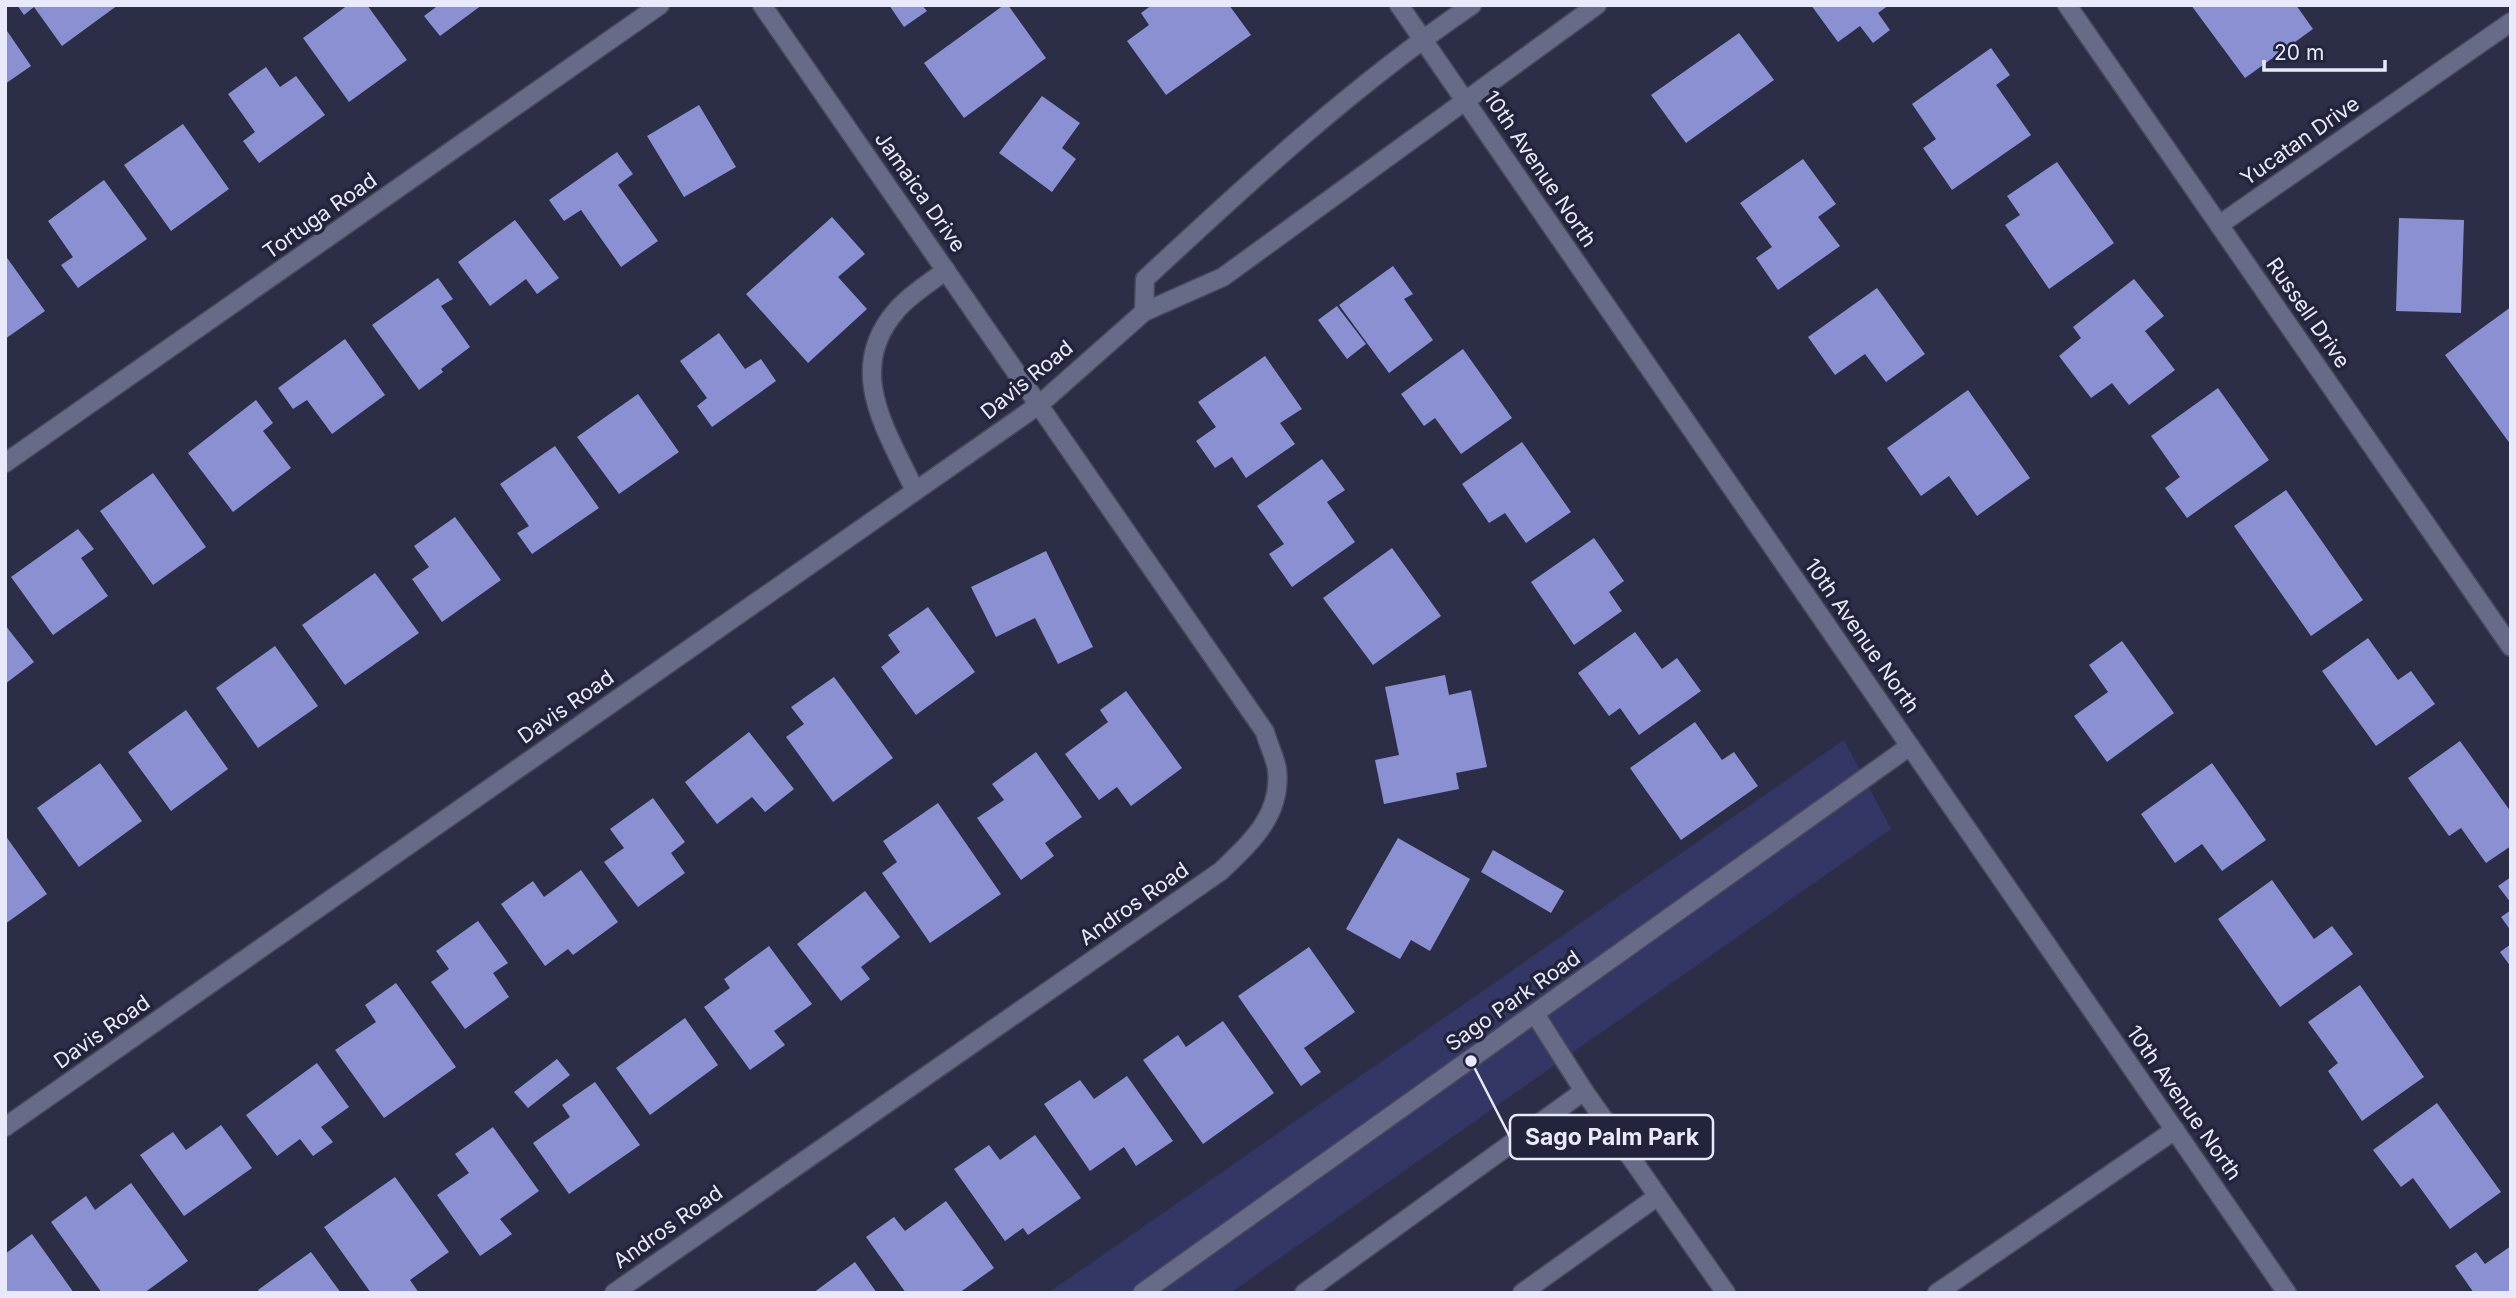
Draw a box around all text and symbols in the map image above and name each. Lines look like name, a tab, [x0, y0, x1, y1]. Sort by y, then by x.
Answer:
scale bar	[2264, 28, 2385, 72]
text: 20 m	[2274, 40, 2324, 65]
street label: 10th Avenue North	[1479, 86, 1602, 252]
street label: Yucatan Drive	[2236, 90, 2364, 191]
street label: Jamaica Drive	[870, 127, 971, 257]
street label: Tortuga Road	[258, 167, 381, 264]
street label: Russell Drive	[2261, 253, 2356, 373]
street label: Davis Road	[976, 335, 1078, 424]
street label: 10th Avenue North	[1800, 554, 1925, 718]
street label: Davis Road	[513, 664, 618, 749]
street label: Andros Road	[1074, 857, 1193, 950]
street label: Sago Park Road	[1441, 945, 1585, 1056]
street label: Davis Road	[49, 989, 154, 1074]
street label: 10th Avenue North	[2122, 1021, 2247, 1185]
callout: Sago Palm Park	[1510, 1115, 1713, 1159]
text: Sago Palm Park	[1525, 1123, 1700, 1151]
street label: Andros Road	[608, 1180, 727, 1273]

